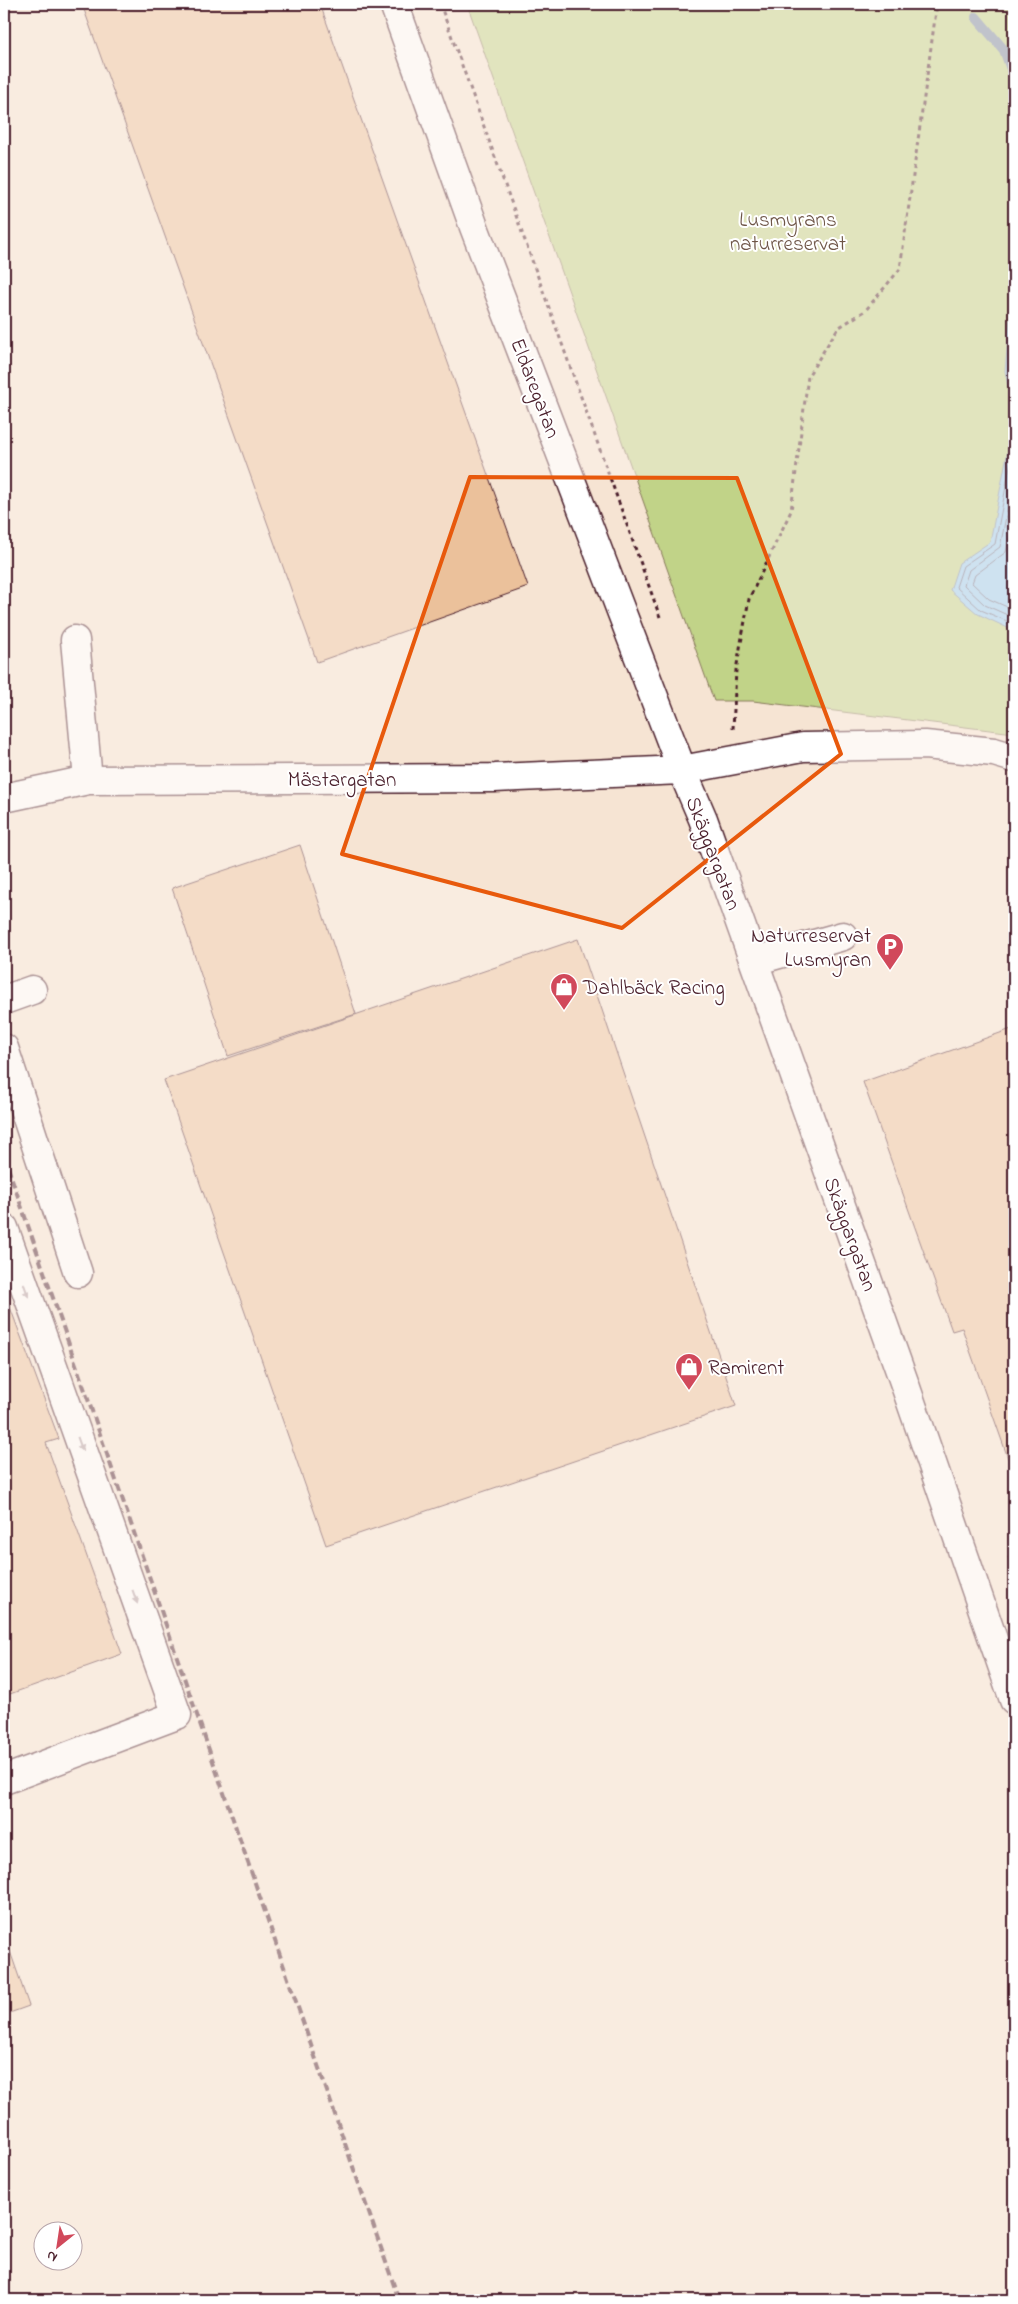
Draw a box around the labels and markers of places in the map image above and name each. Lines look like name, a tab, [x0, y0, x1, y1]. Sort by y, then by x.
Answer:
place label: Naturreservat Lusmyran	[751, 922, 871, 978]
parking icon: Naturreservat Lusmyran	[875, 932, 905, 971]
shop icon: Dahlbäck Racing	[549, 972, 579, 1011]
place label: Dahlbäck Racing	[582, 974, 725, 1006]
shop icon: Ramirent	[674, 1352, 704, 1391]
place label: Ramirent	[708, 1354, 784, 1384]

